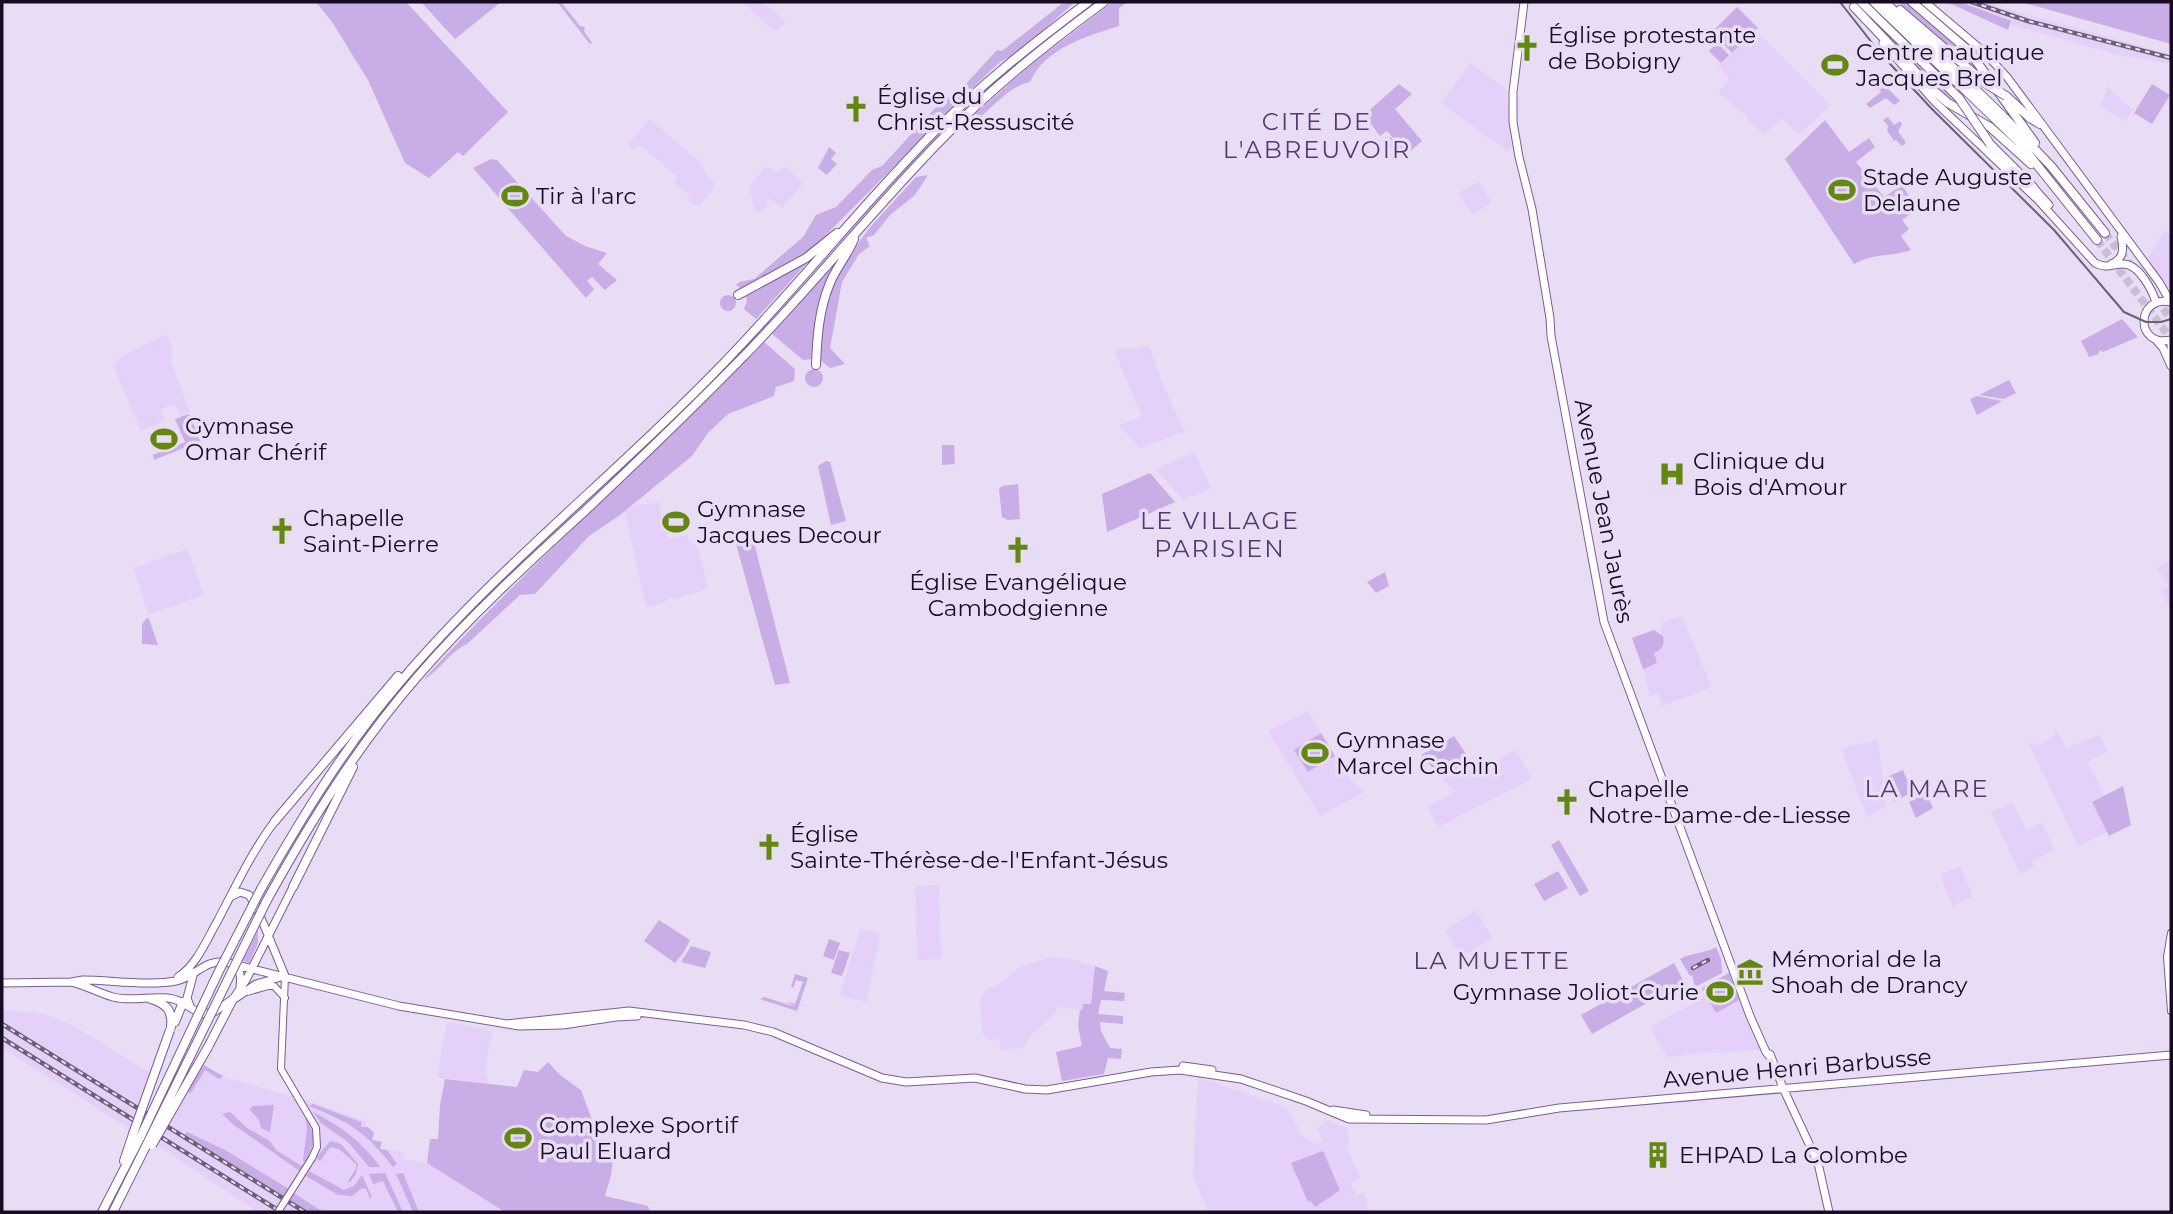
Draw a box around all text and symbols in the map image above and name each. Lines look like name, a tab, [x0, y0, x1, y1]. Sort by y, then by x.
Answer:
place label: Église protestante de Bobigny	[1548, 21, 1756, 75]
church icon: Église protestante de Bobigny	[1512, 33, 1542, 63]
place label: Centre nautique Jacques Brel	[1855, 38, 2044, 92]
sports icon: Centre nautique Jacques Brel	[1820, 50, 1850, 80]
place label: Église du Christ-Ressuscité	[877, 82, 1074, 136]
church icon: Église du Christ-Ressuscité	[841, 94, 871, 124]
district label: CITÉ DE L'ABREUVOIR	[1223, 107, 1411, 164]
place label: Stade Auguste Delaune	[1863, 163, 2032, 217]
sports icon: Stade Auguste Delaune	[1827, 175, 1857, 205]
sports icon: Tir à l'arc	[500, 181, 530, 211]
place label: Tir à l'arc	[536, 182, 637, 210]
street label: Avenue Jean Jaurès	[1569, 397, 1639, 625]
place label: Gymnase Omar Chérif	[185, 412, 327, 466]
sports icon: Gymnase Omar Chérif	[149, 424, 179, 454]
place label: Clinique du Bois d'Amour	[1693, 447, 1847, 501]
hospital icon: Clinique du Bois d'Amour	[1657, 459, 1687, 489]
place label: Gymnase Jacques Decour	[696, 495, 882, 549]
place label: Chapelle Saint-Pierre	[303, 504, 439, 558]
district label: LE VILLAGE PARISIEN	[1140, 506, 1300, 563]
sports icon: Gymnase Jacques Decour	[661, 507, 691, 537]
church icon: Chapelle Saint-Pierre	[267, 516, 297, 546]
church icon: Église Evangélique Cambodgienne	[1003, 535, 1033, 565]
place label: Église Evangélique Cambodgienne	[909, 568, 1127, 622]
place label: Gymnase Marcel Cachin	[1336, 726, 1499, 780]
sports icon: Gymnase Marcel Cachin	[1300, 738, 1330, 768]
district label: LA MARE	[1864, 774, 1990, 803]
place label: Chapelle Notre-Dame-de-Liesse	[1588, 775, 1851, 829]
church icon: Chapelle Notre-Dame-de-Liesse	[1552, 787, 1582, 817]
place label: Église Sainte-Thérèse-de-l'Enfant-Jésus	[790, 820, 1168, 874]
church icon: Église Sainte-Thérèse-de-l'Enfant-Jésus	[754, 832, 784, 862]
place label: Mémorial de la Shoah de Drancy	[1771, 945, 1968, 999]
district label: LA MUETTE	[1413, 946, 1571, 975]
museum icon: Mémorial de la Shoah de Drancy	[1735, 957, 1765, 987]
sports icon: Gymnase Joliot-Curie	[1705, 977, 1735, 1007]
place label: Gymnase Joliot-Curie	[1453, 978, 1699, 1006]
street label: Avenue Henri Barbusse	[1662, 1042, 1932, 1094]
place label: Complexe Sportif Paul Eluard	[539, 1111, 739, 1165]
sports icon: Complexe Sportif Paul Eluard	[503, 1123, 533, 1153]
building icon: EHPAD La Colombe	[1643, 1140, 1673, 1170]
place label: EHPAD La Colombe	[1679, 1141, 1908, 1169]

